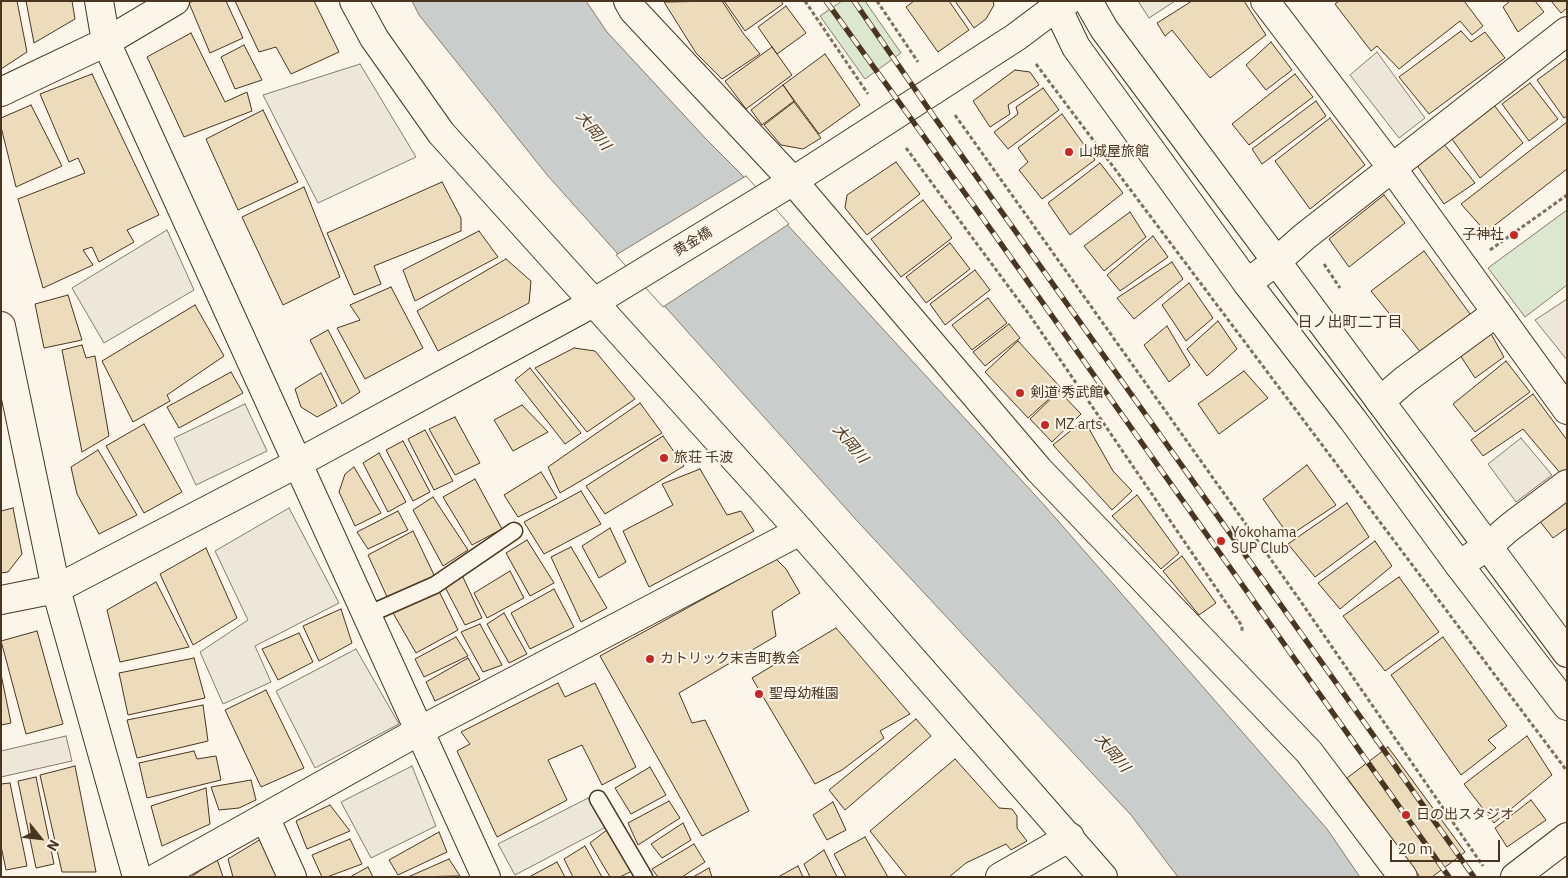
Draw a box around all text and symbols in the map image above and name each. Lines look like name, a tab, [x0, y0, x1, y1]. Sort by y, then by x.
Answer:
water label: 大岡川	[572, 108, 614, 154]
place label: 山城屋旅館	[1079, 144, 1149, 160]
marker: 山城屋旅館	[1063, 146, 1075, 158]
street label: 黄金橋	[671, 224, 715, 260]
place label: 子神社	[1462, 227, 1504, 243]
marker: 子神社	[1508, 229, 1520, 241]
district label: 日ノ出町二丁目	[1298, 314, 1402, 332]
place label: 剣道 秀武館	[1030, 385, 1103, 401]
marker: 剣道 秀武館	[1014, 387, 1026, 399]
place label: MZ arts	[1055, 417, 1102, 433]
marker: MZ arts	[1039, 419, 1051, 431]
water label: 大岡川	[829, 421, 871, 467]
place label: 旅荘 千波	[674, 450, 733, 466]
marker: 旅荘 千波	[658, 452, 670, 464]
place label: Yokohama SUP Club	[1231, 525, 1297, 558]
marker: Yokohama SUP Club	[1215, 535, 1227, 547]
place label: カトリック末吉町教会	[660, 651, 800, 667]
marker: カトリック末吉町教会	[644, 653, 656, 665]
place label: 聖母幼稚園	[769, 686, 839, 702]
marker: 聖母幼稚園	[753, 688, 765, 700]
water label: 大岡川	[1091, 730, 1133, 776]
place label: 日の出スタジオ	[1416, 807, 1514, 823]
marker: 日の出スタジオ	[1400, 809, 1412, 821]
north arrow	[15, 813, 65, 863]
scale bar	[1393, 830, 1503, 862]
text: N	[43, 836, 63, 854]
text: 20 m	[1398, 839, 1433, 858]

